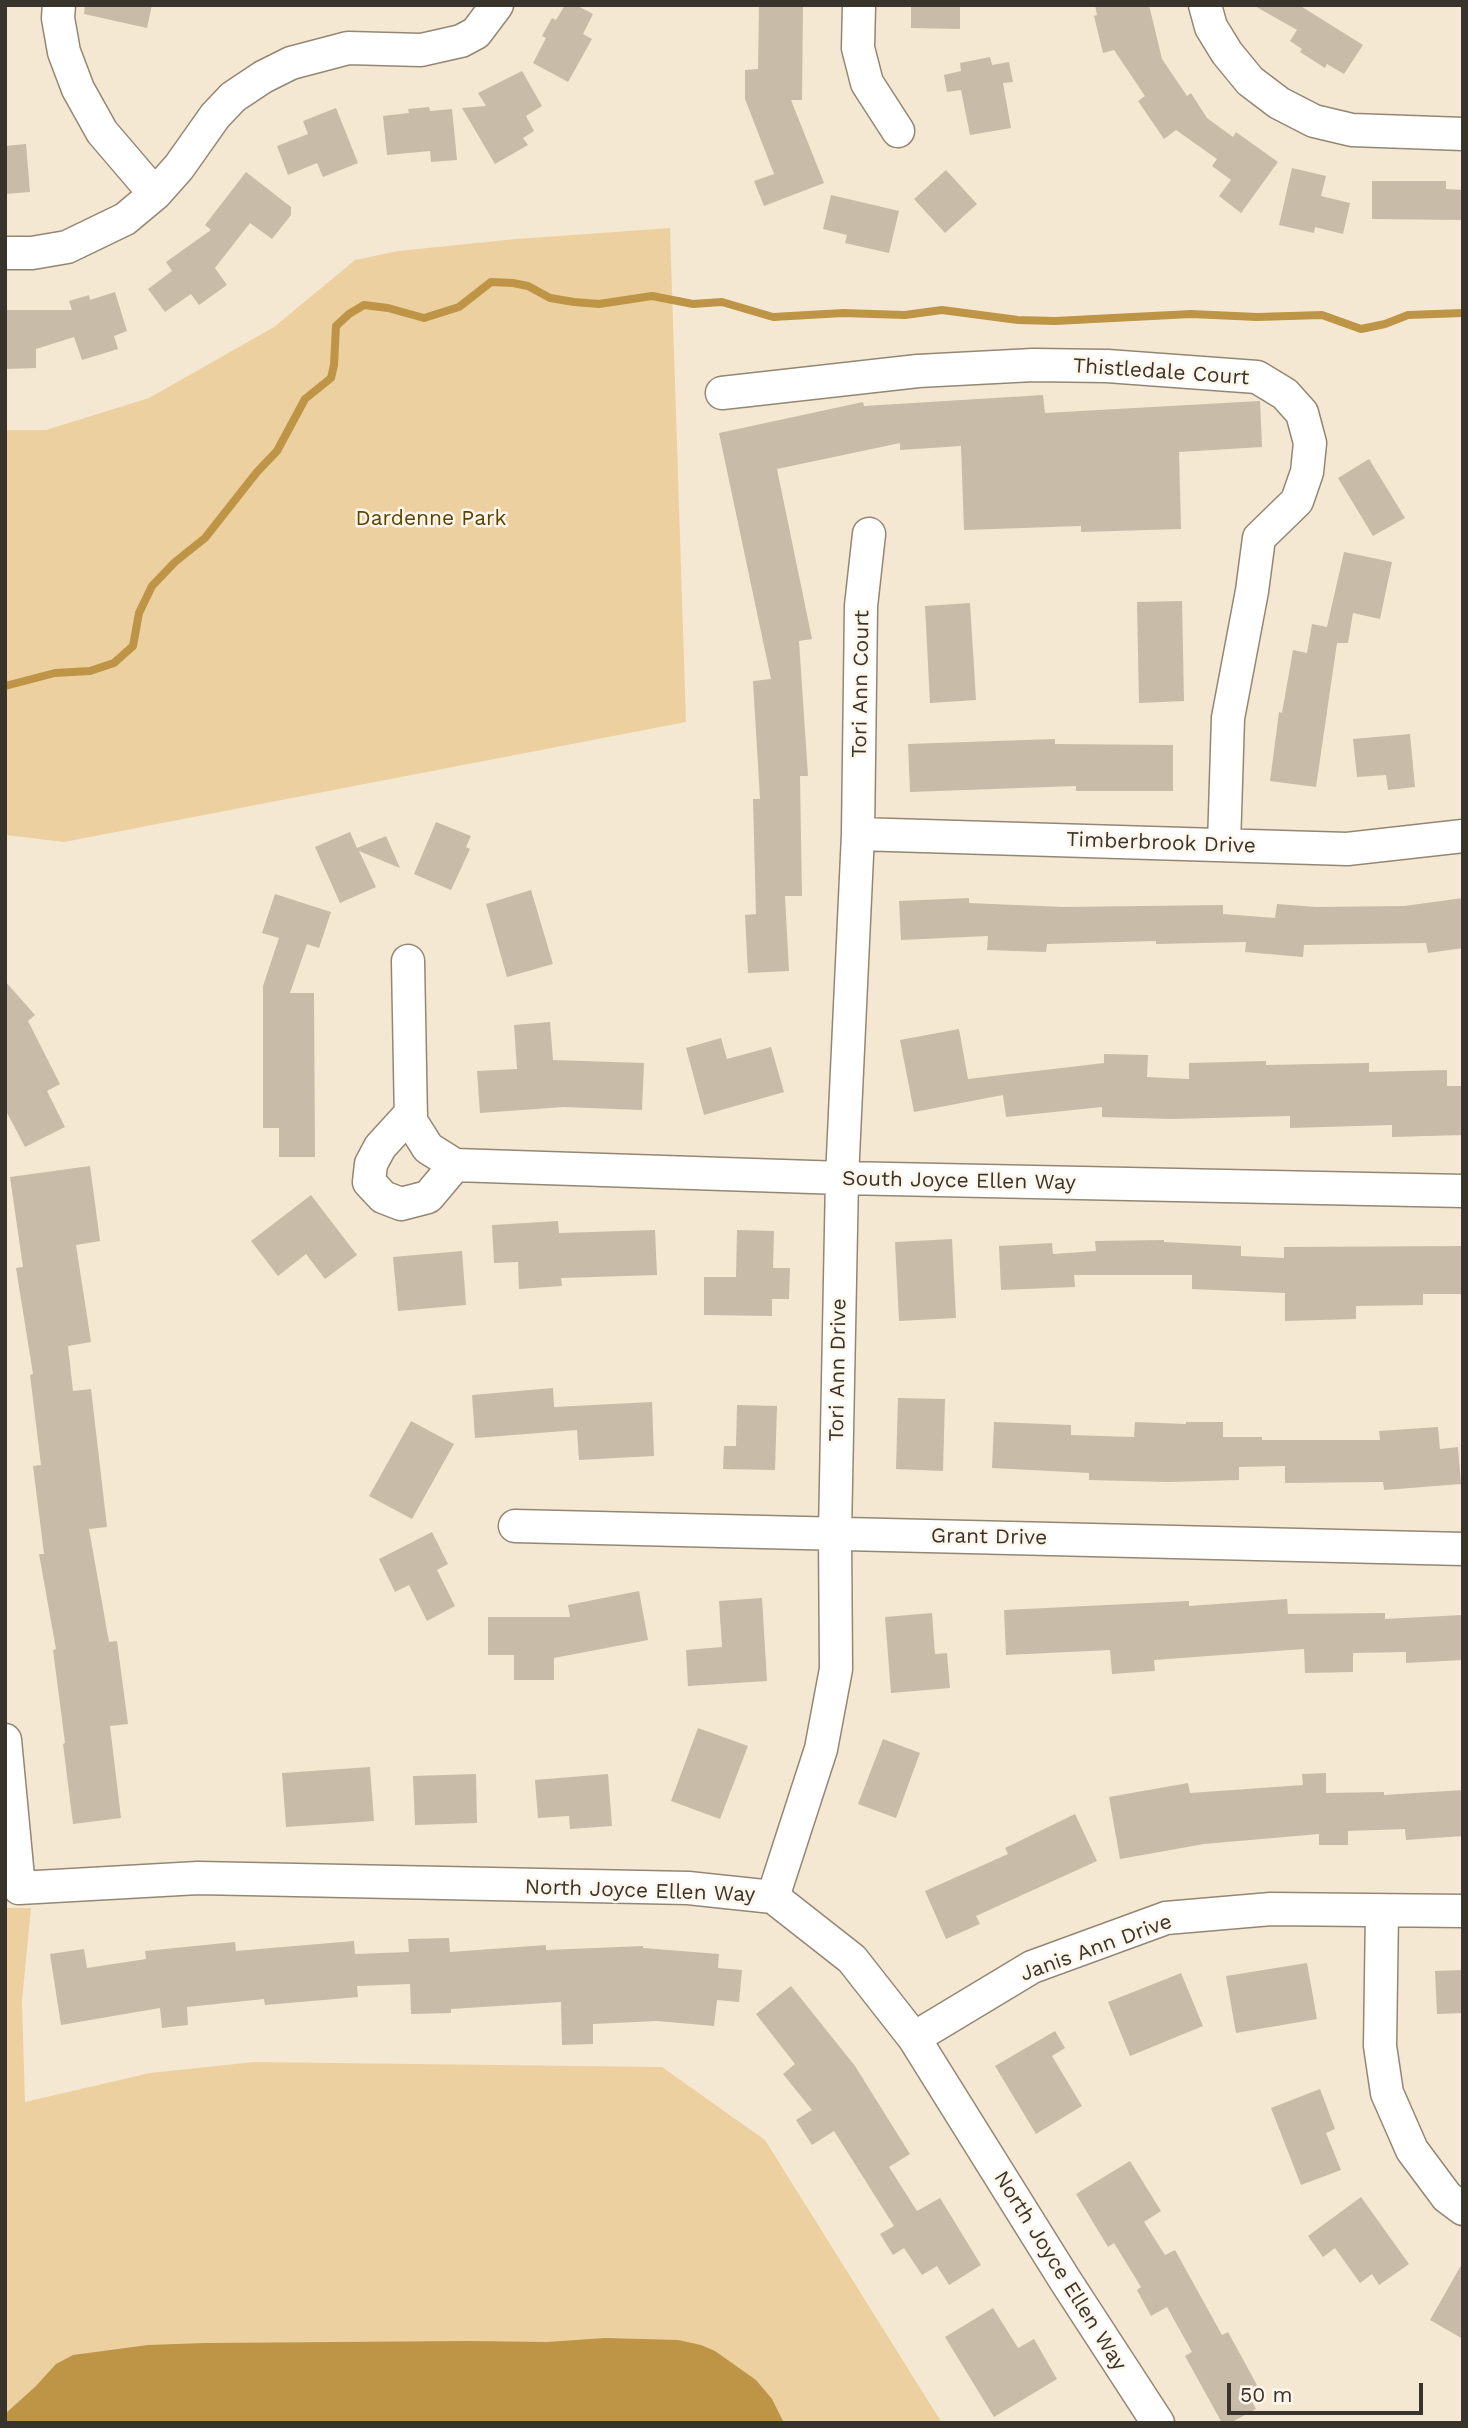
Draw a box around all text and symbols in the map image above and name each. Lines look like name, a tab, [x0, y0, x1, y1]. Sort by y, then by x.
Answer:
street label: Thistledale Court	[1072, 353, 1250, 391]
park label: Dardenne Park	[356, 506, 506, 532]
street label: Tori Ann Court	[847, 610, 875, 758]
street label: Timberbrook Drive	[1066, 827, 1256, 859]
street label: South Joyce Ellen Way	[842, 1166, 1076, 1196]
street label: Tori Ann Drive	[824, 1298, 852, 1442]
street label: Grant Drive	[931, 1523, 1047, 1551]
street label: North Joyce Ellen Way	[524, 1874, 756, 1908]
street label: Janis Ann Drive	[1017, 1909, 1175, 1987]
street label: North Joyce Ellen Way	[988, 2167, 1132, 2375]
scale bar	[1230, 2368, 1426, 2412]
text: 50 m	[1240, 2382, 1292, 2407]

